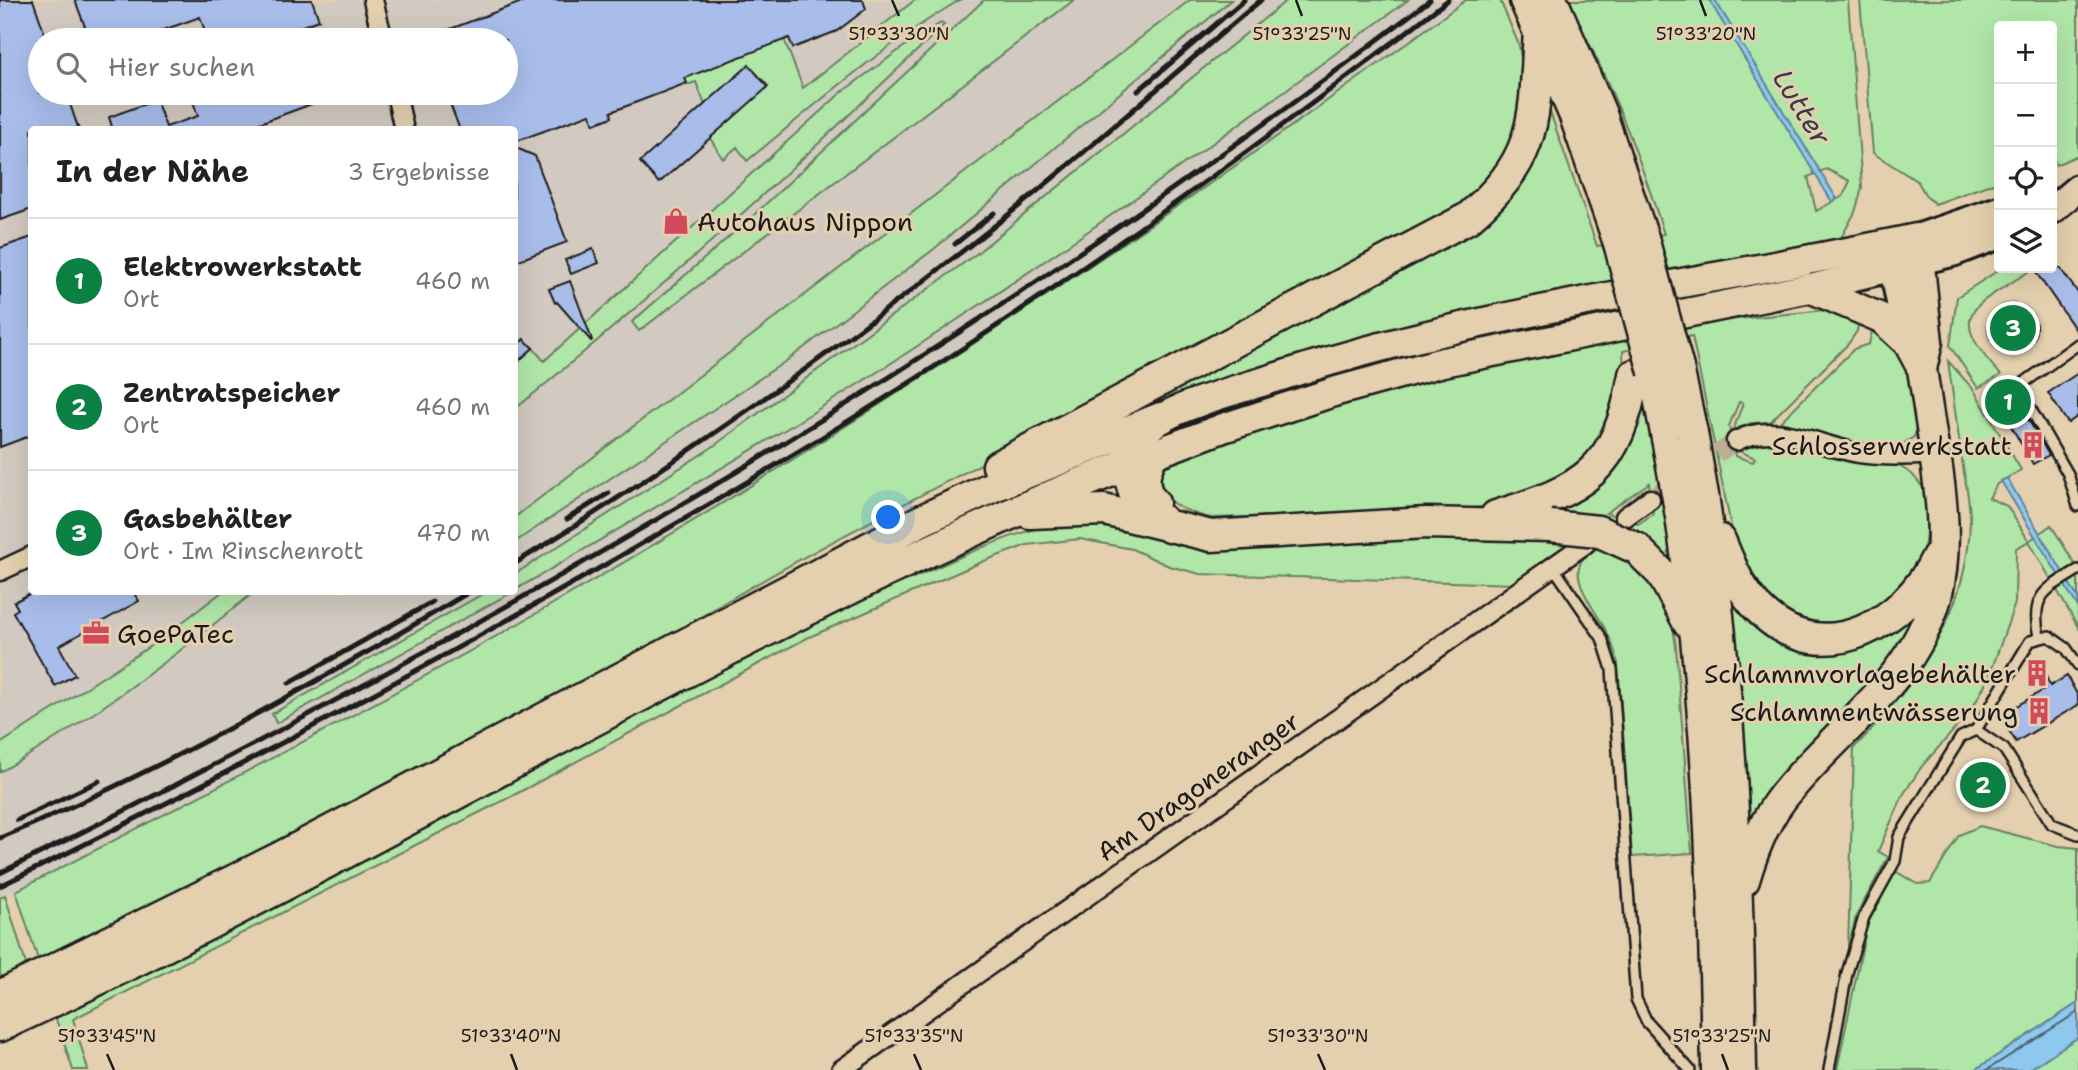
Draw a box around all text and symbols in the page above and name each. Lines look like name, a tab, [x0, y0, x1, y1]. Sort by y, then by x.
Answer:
map controls	[1994, 21, 2057, 273]
button: +	[1994, 21, 2057, 84]
text: 51°33'30"N	[849, 22, 949, 46]
text: 51°33'25"N	[1253, 22, 1351, 46]
text: 51°33'20"N	[1656, 22, 1756, 46]
search box	[28, 28, 518, 105]
icon: search	[52, 48, 90, 86]
text: Hier suchen	[108, 49, 255, 84]
water label: Lutter	[1764, 62, 1841, 153]
button: −	[1994, 84, 2057, 147]
button: locate	[1994, 147, 2057, 210]
text: In der Nähe	[56, 151, 249, 192]
text: 3 Ergebnisse	[348, 157, 490, 187]
place label: Autohaus Nippon	[697, 204, 913, 239]
shop icon: Autohaus Nippon	[661, 206, 691, 236]
button: layers	[1994, 210, 2057, 273]
text: Elektrowerkstatt	[123, 249, 362, 284]
text: 1	[74, 266, 84, 296]
text: 460 m	[415, 266, 490, 296]
text: Ort	[123, 284, 160, 314]
pin: 3	[1990, 302, 2036, 354]
text: Zentratspeicher	[123, 375, 340, 410]
pin: 1	[1985, 376, 2031, 428]
text: 2	[71, 392, 87, 422]
text: 460 m	[415, 392, 490, 422]
text: Ort	[123, 410, 160, 440]
place label: Schlosserwerkstatt	[1772, 428, 2012, 463]
building icon: Schlosserwerkstatt	[2018, 430, 2048, 460]
your location	[871, 500, 905, 534]
text: Gasbehälter	[123, 501, 292, 536]
text: 3	[71, 518, 87, 548]
text: 470 m	[416, 518, 490, 548]
text: Ort · Im Rinschenrott	[123, 536, 363, 566]
place label: GoePaTec	[117, 616, 234, 651]
office icon: GoePaTec	[81, 618, 111, 648]
place label: Schlammvorlagebehälter	[1704, 656, 2016, 691]
building icon: Schlammvorlagebehälter	[2022, 658, 2052, 688]
place label: Schlammentwässerung	[1730, 694, 2018, 729]
building icon: Schlammentwässerung	[2024, 696, 2054, 726]
street label: Am Dragoneranger	[1090, 703, 1306, 869]
pin: 2	[1960, 759, 2006, 811]
text: 51°33'45"N	[58, 1024, 156, 1048]
text: 51°33'40"N	[461, 1024, 561, 1048]
text: 51°33'35"N	[865, 1024, 963, 1048]
text: 51°33'30"N	[1268, 1024, 1368, 1048]
text: 51°33'25"N	[1673, 1024, 1771, 1048]

